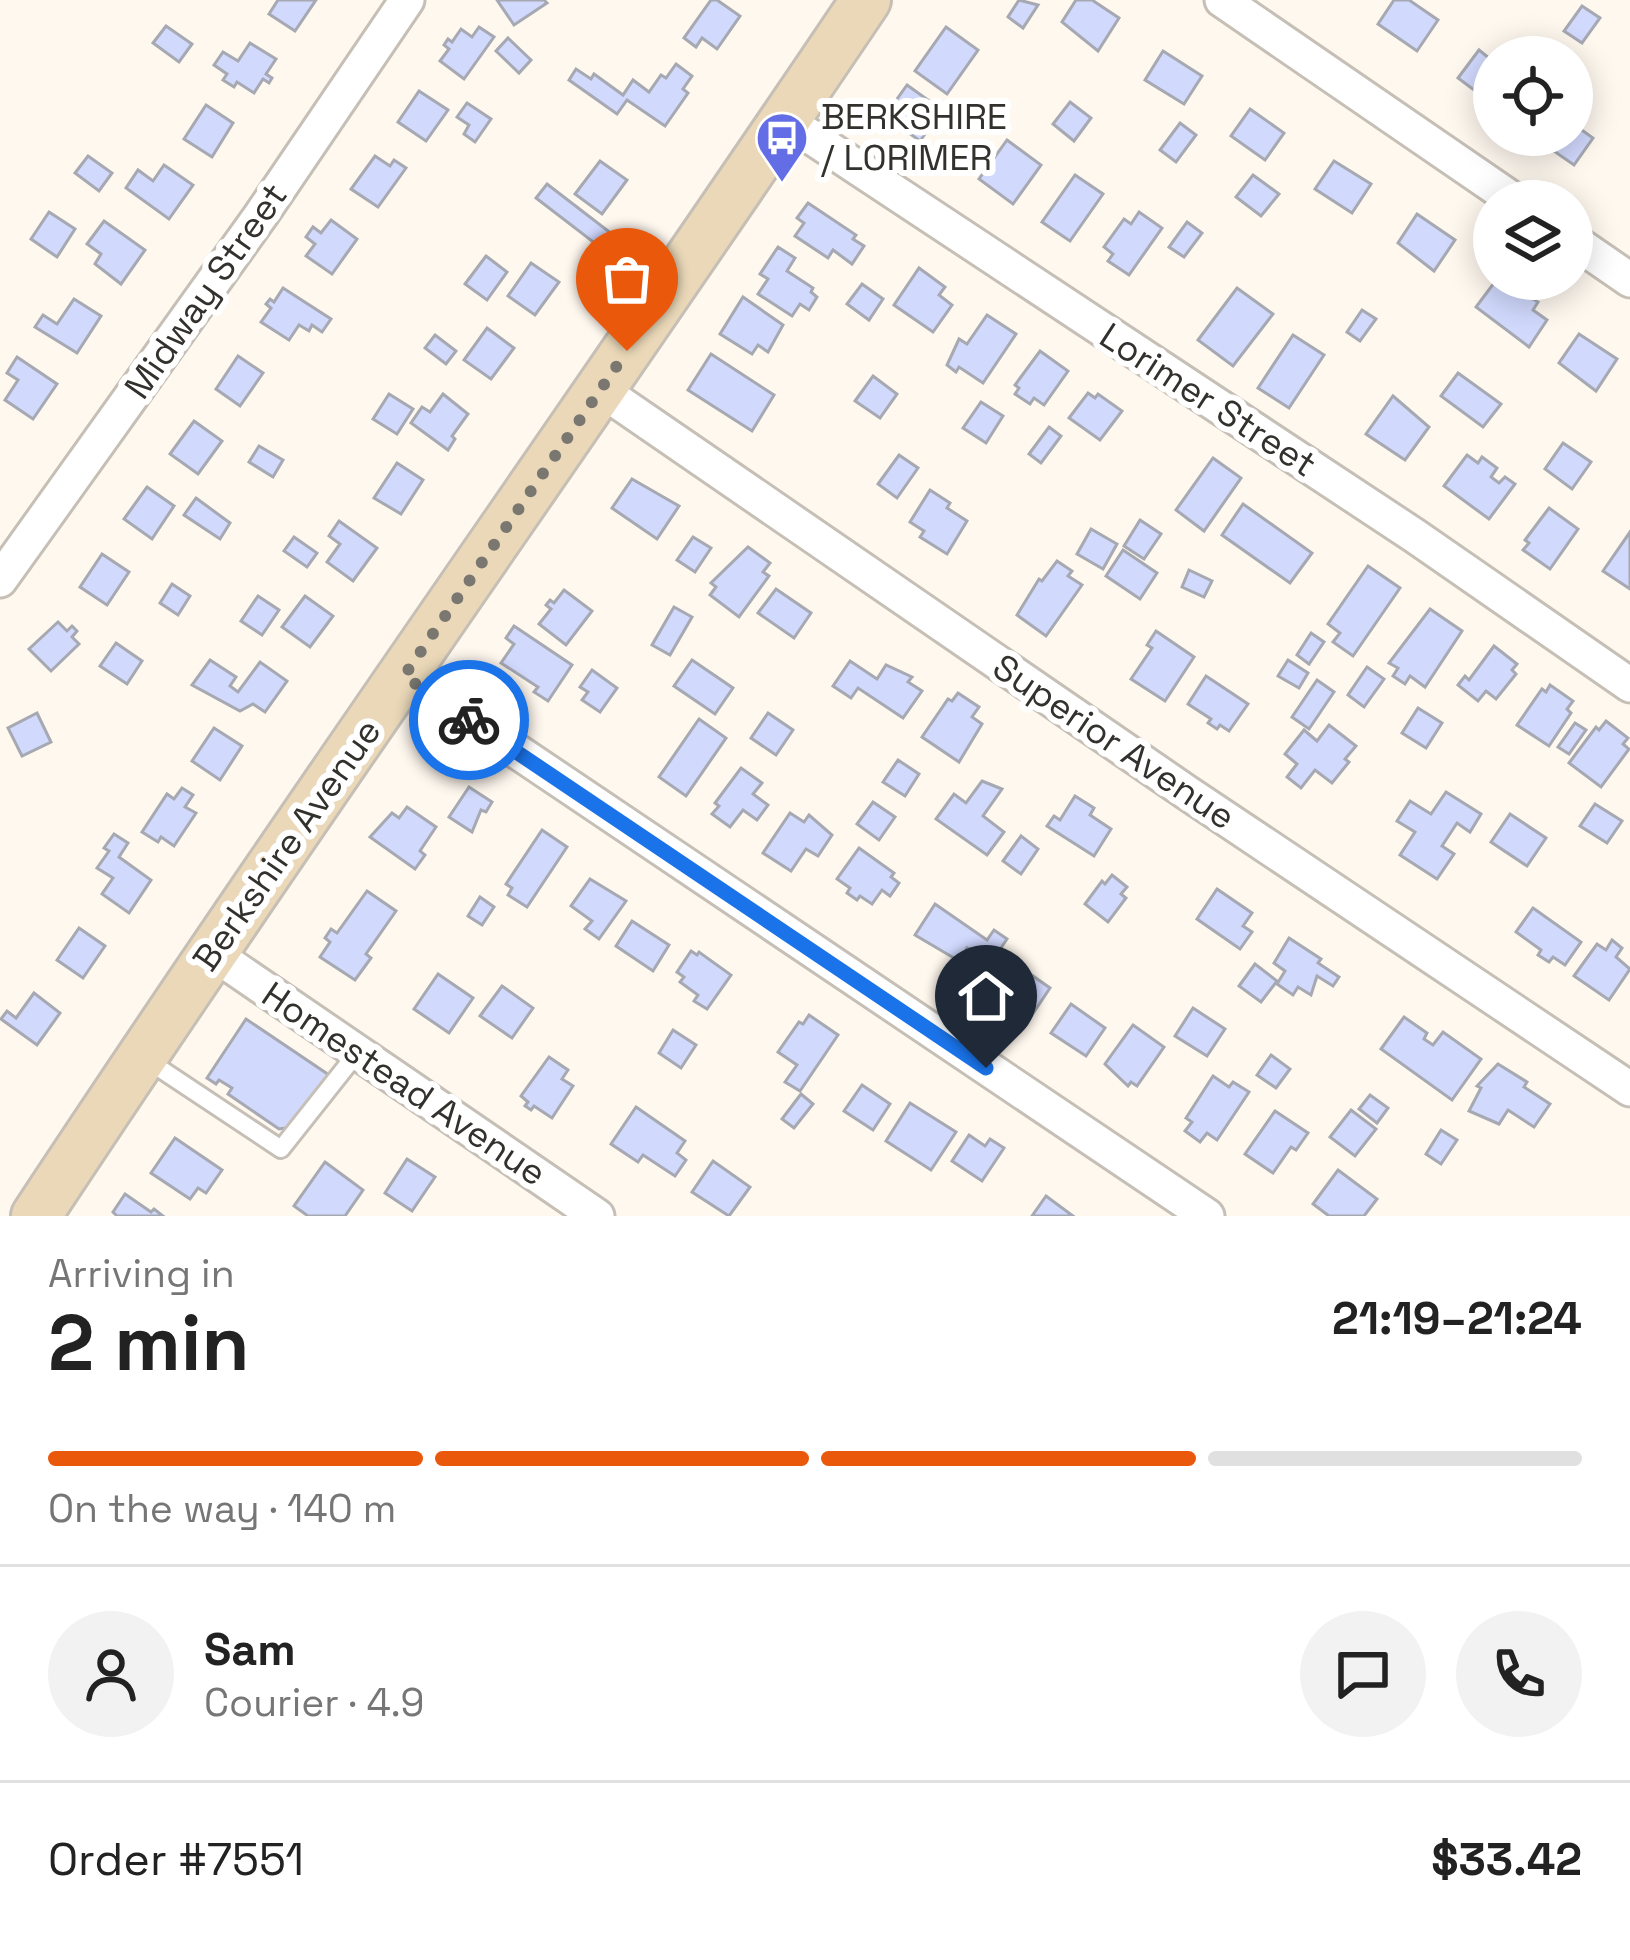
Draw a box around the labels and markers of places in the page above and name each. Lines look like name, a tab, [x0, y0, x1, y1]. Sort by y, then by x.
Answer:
place label: BERKSHIRE / LORIMER	[821, 94, 1007, 181]
bus stop icon: BERKSHIRE / LORIMER	[754, 110, 810, 184]
pin	[576, 228, 678, 351]
pin	[935, 945, 1037, 1068]

